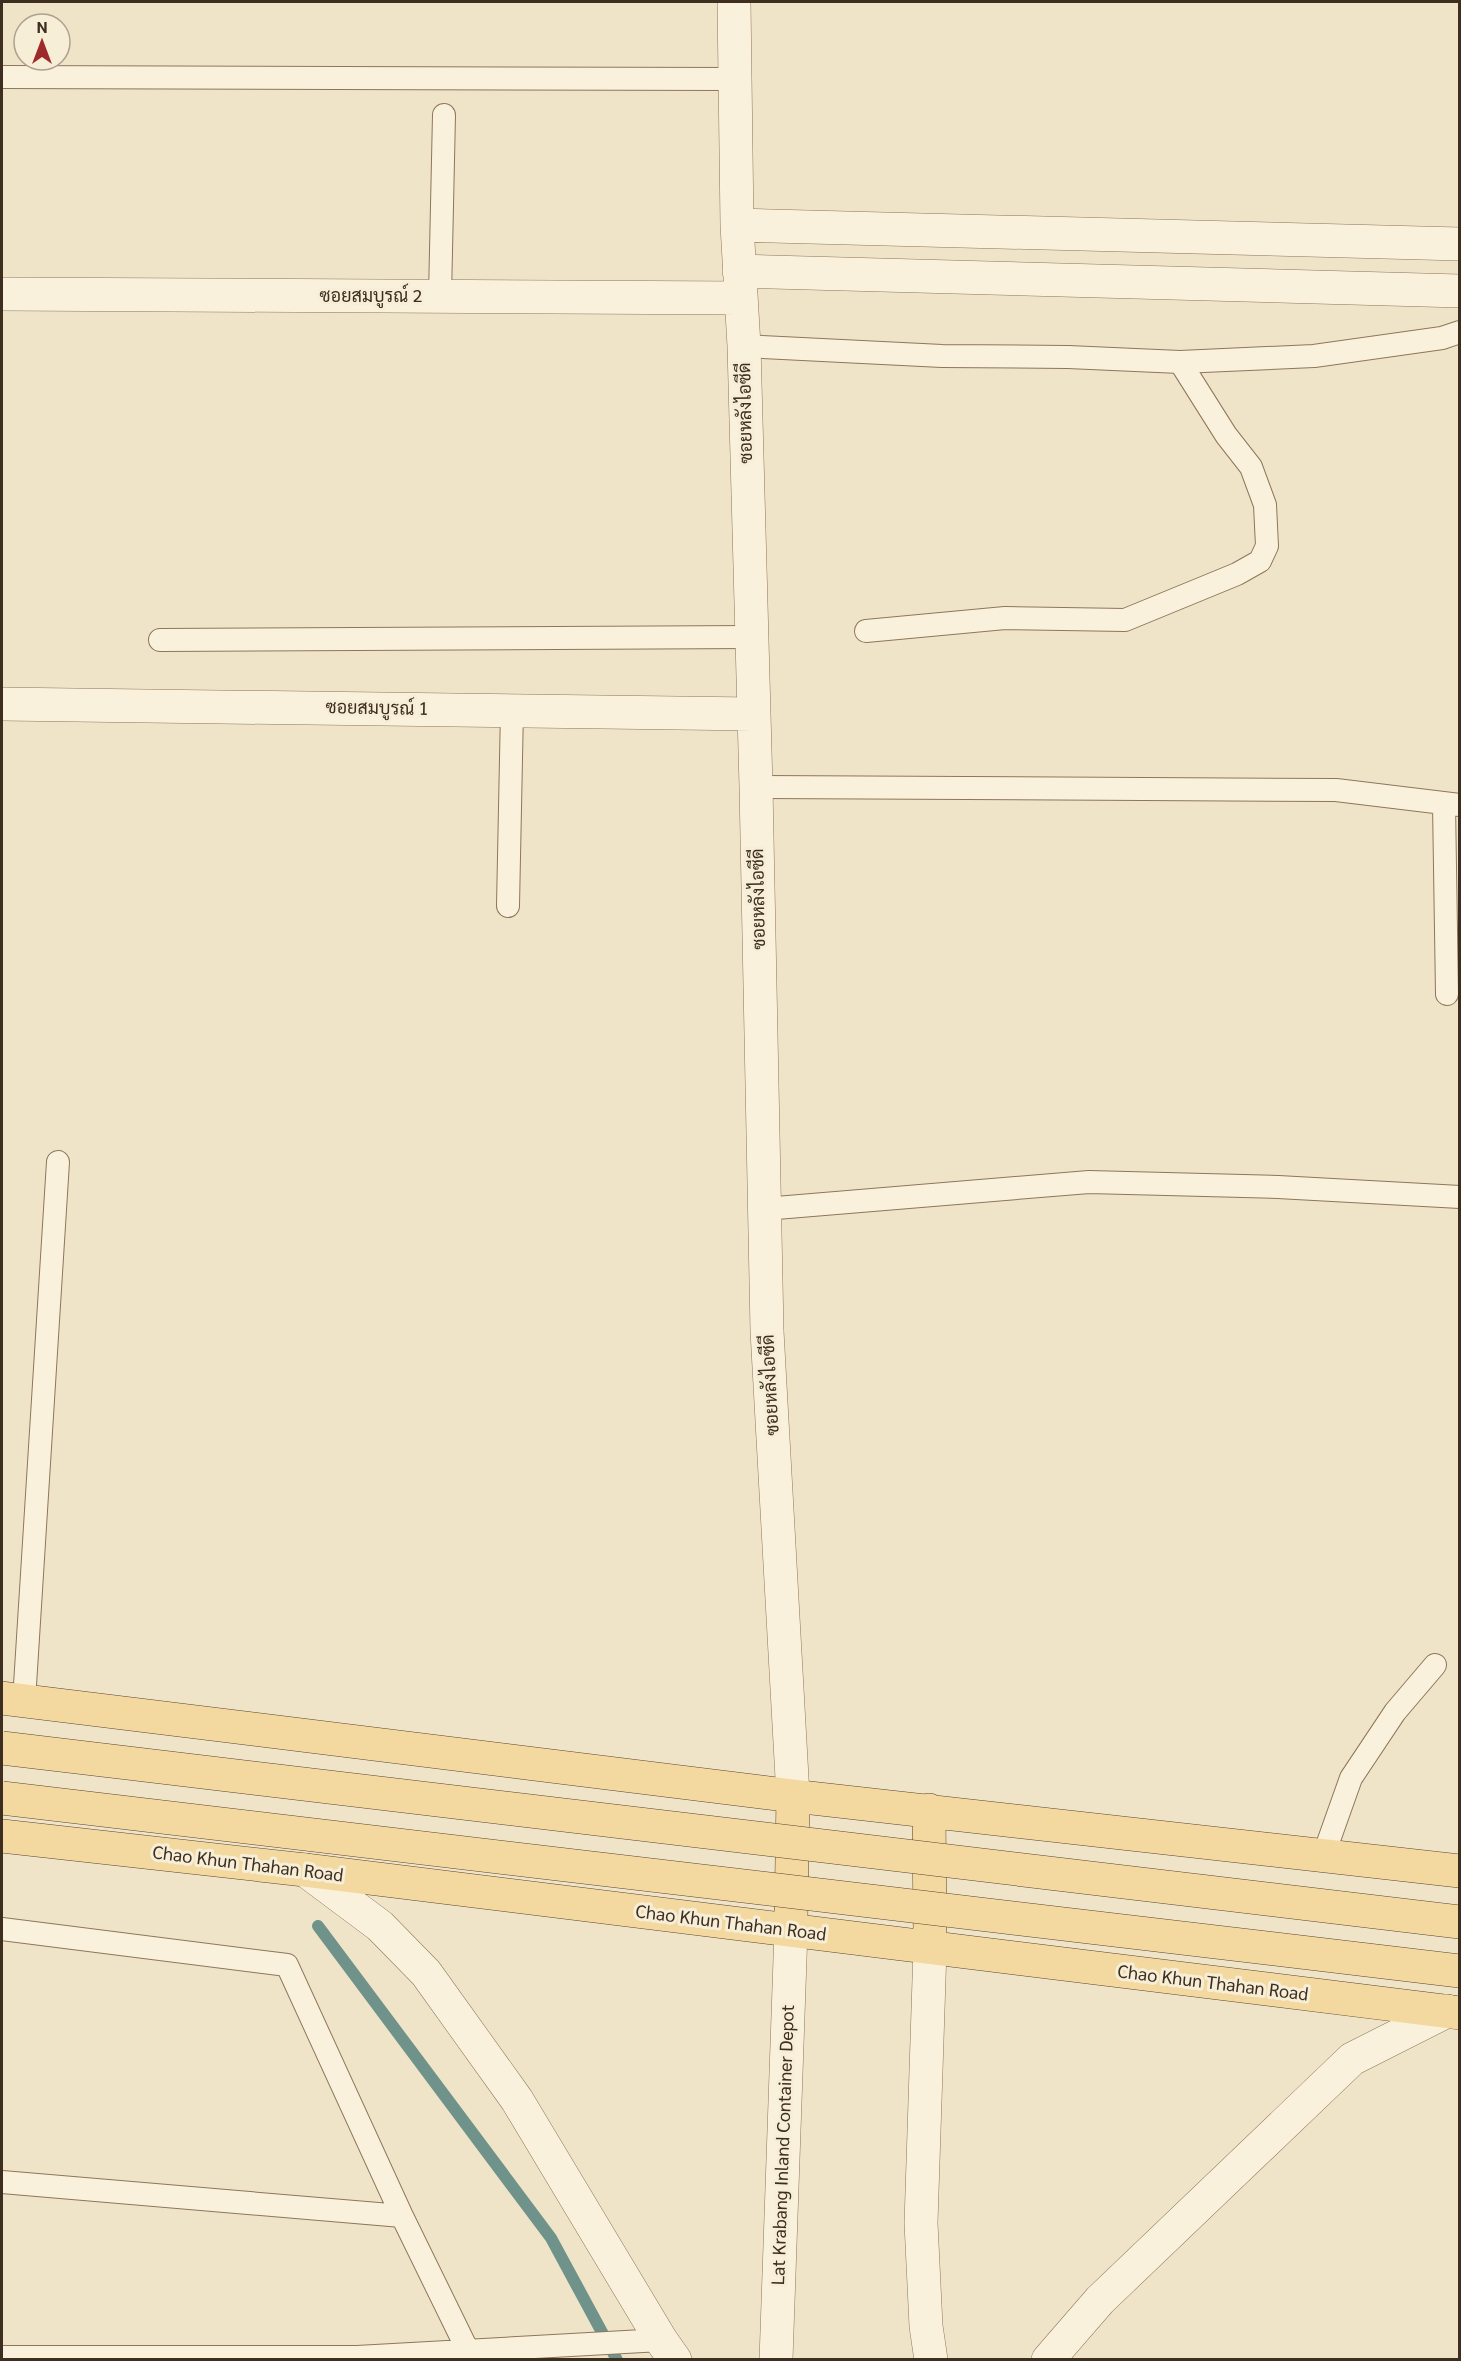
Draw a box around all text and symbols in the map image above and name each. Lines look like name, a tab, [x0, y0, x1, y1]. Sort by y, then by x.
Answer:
north arrow	[12, 12, 72, 72]
text: N	[36, 16, 48, 37]
street label: ซอยสมบูรณ์ 2	[320, 283, 423, 309]
street label: ซอยหลังไอซีดี	[731, 362, 756, 464]
street label: ซอยสมบูรณ์ 1	[325, 694, 429, 722]
street label: ซอยหลังไอซีดี	[744, 848, 769, 950]
street label: ซอยหลังไอซีดี	[754, 1334, 783, 1436]
street label: Chao Khun Thahan Road	[152, 1839, 345, 1886]
street label: Chao Khun Thahan Road	[635, 1898, 828, 1945]
street label: Chao Khun Thahan Road	[1117, 1958, 1310, 2005]
street label: Lat Krabang Inland Container Depot	[765, 2004, 798, 2286]

